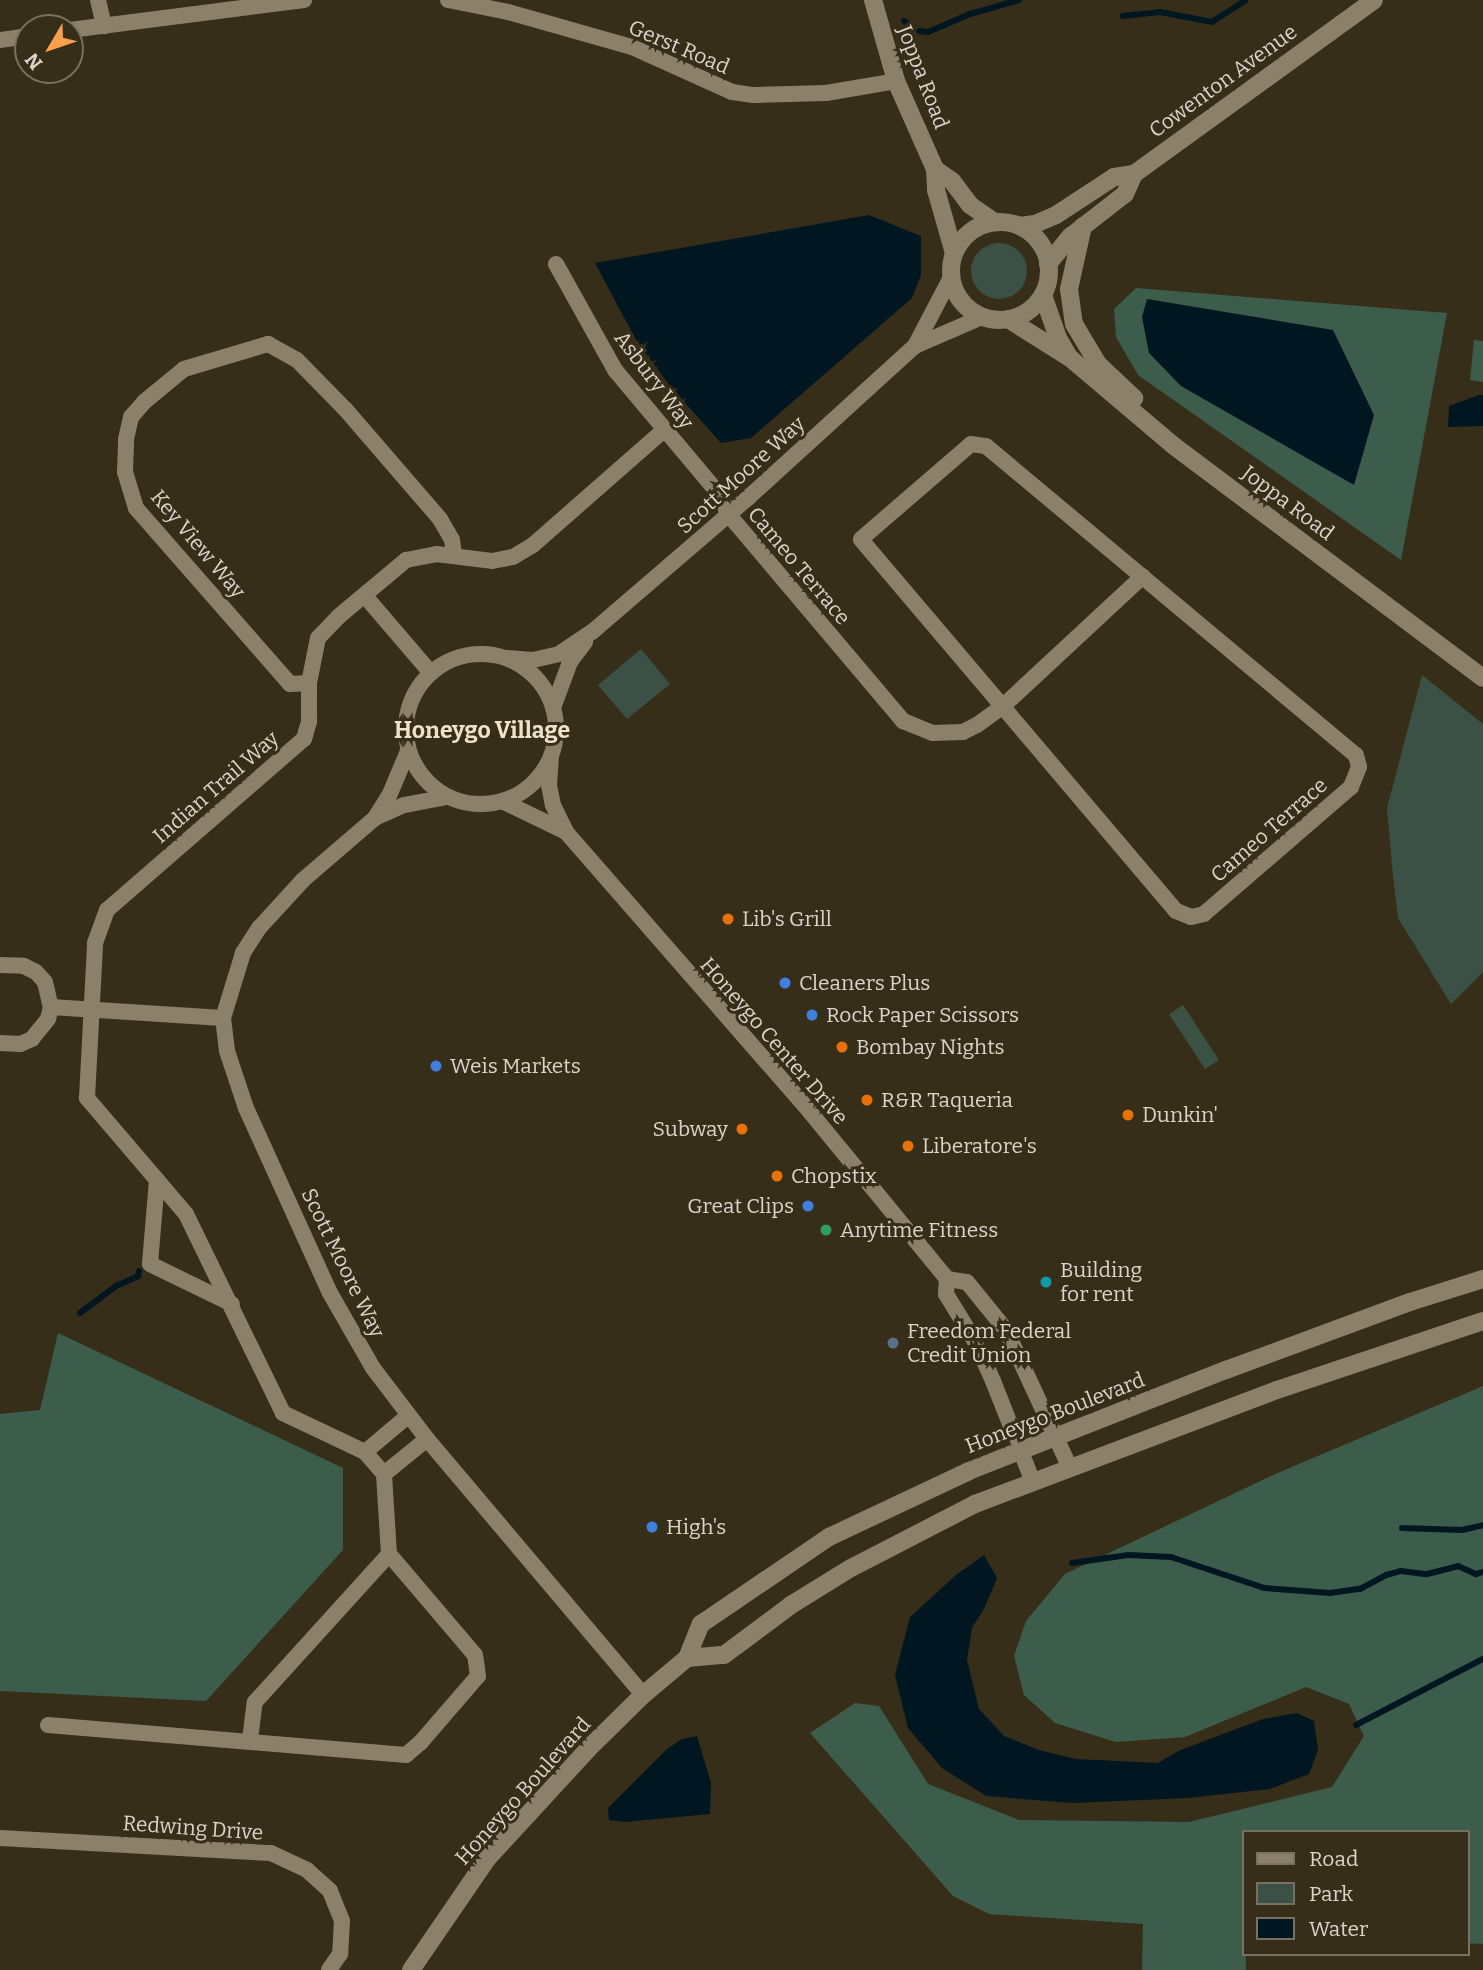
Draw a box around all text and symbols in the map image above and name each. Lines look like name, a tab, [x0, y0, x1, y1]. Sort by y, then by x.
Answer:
north arrow	[14, 14, 84, 84]
street label: Gerst Road	[625, 14, 733, 80]
street label: Cowenton Avenue	[1144, 19, 1302, 143]
street label: Joppa Road	[892, 22, 954, 132]
text: N	[20, 48, 47, 74]
street label: Asbury Way	[609, 326, 699, 434]
street label: Scott Moore Way	[672, 411, 810, 539]
street label: Joppa Road	[1237, 460, 1339, 546]
street label: Key View Way	[145, 485, 251, 603]
street label: Cameo Terrace	[742, 502, 856, 630]
district label: Honeygo Village	[394, 716, 570, 744]
street label: Indian Trail Way	[148, 726, 284, 848]
street label: Cameo Terrace	[1206, 773, 1332, 887]
place label: Lib's Grill	[742, 906, 832, 932]
marker: Lib's Grill	[720, 911, 736, 927]
street label: Honeygo Center Drive	[695, 952, 853, 1130]
place label: Cleaners Plus	[799, 970, 930, 996]
marker: Cleaners Plus	[777, 975, 793, 991]
place label: Rock Paper Scissors	[826, 1002, 1019, 1028]
marker: Rock Paper Scissors	[804, 1007, 820, 1023]
place label: Bombay Nights	[856, 1034, 1005, 1060]
marker: Bombay Nights	[834, 1039, 850, 1055]
place label: Weis Markets	[450, 1053, 581, 1079]
marker: Weis Markets	[428, 1058, 444, 1074]
place label: R&R Taqueria	[881, 1087, 1013, 1113]
marker: R&R Taqueria	[859, 1092, 875, 1108]
place label: Dunkin'	[1142, 1102, 1218, 1128]
marker: Dunkin'	[1120, 1107, 1136, 1123]
place label: Subway	[653, 1116, 728, 1142]
marker: Subway	[734, 1121, 750, 1137]
place label: Liberatore's	[922, 1133, 1037, 1159]
marker: Liberatore's	[900, 1138, 916, 1154]
place label: Chopstix	[791, 1163, 877, 1189]
marker: Chopstix	[769, 1168, 785, 1184]
street label: Scott Moore Way	[296, 1184, 390, 1342]
place label: Great Clips	[687, 1193, 794, 1219]
marker: Great Clips	[800, 1198, 816, 1214]
place label: Anytime Fitness	[840, 1217, 998, 1243]
marker: Anytime Fitness	[818, 1222, 834, 1238]
place label: Building for rent	[1060, 1257, 1142, 1307]
marker: Building for rent	[1038, 1274, 1054, 1290]
place label: Freedom Federal Credit Union	[907, 1318, 1071, 1368]
marker: Freedom Federal Credit Union	[885, 1335, 901, 1351]
street label: Honeygo Boulevard	[962, 1367, 1148, 1459]
place label: High's	[666, 1514, 726, 1540]
marker: High's	[644, 1519, 660, 1535]
street label: Honeygo Boulevard	[450, 1712, 596, 1870]
street label: Redwing Drive	[122, 1811, 264, 1845]
legend	[1242, 1830, 1469, 1956]
text: Road	[1309, 1846, 1358, 1872]
text: Park	[1309, 1881, 1353, 1907]
text: Water	[1309, 1916, 1368, 1942]

